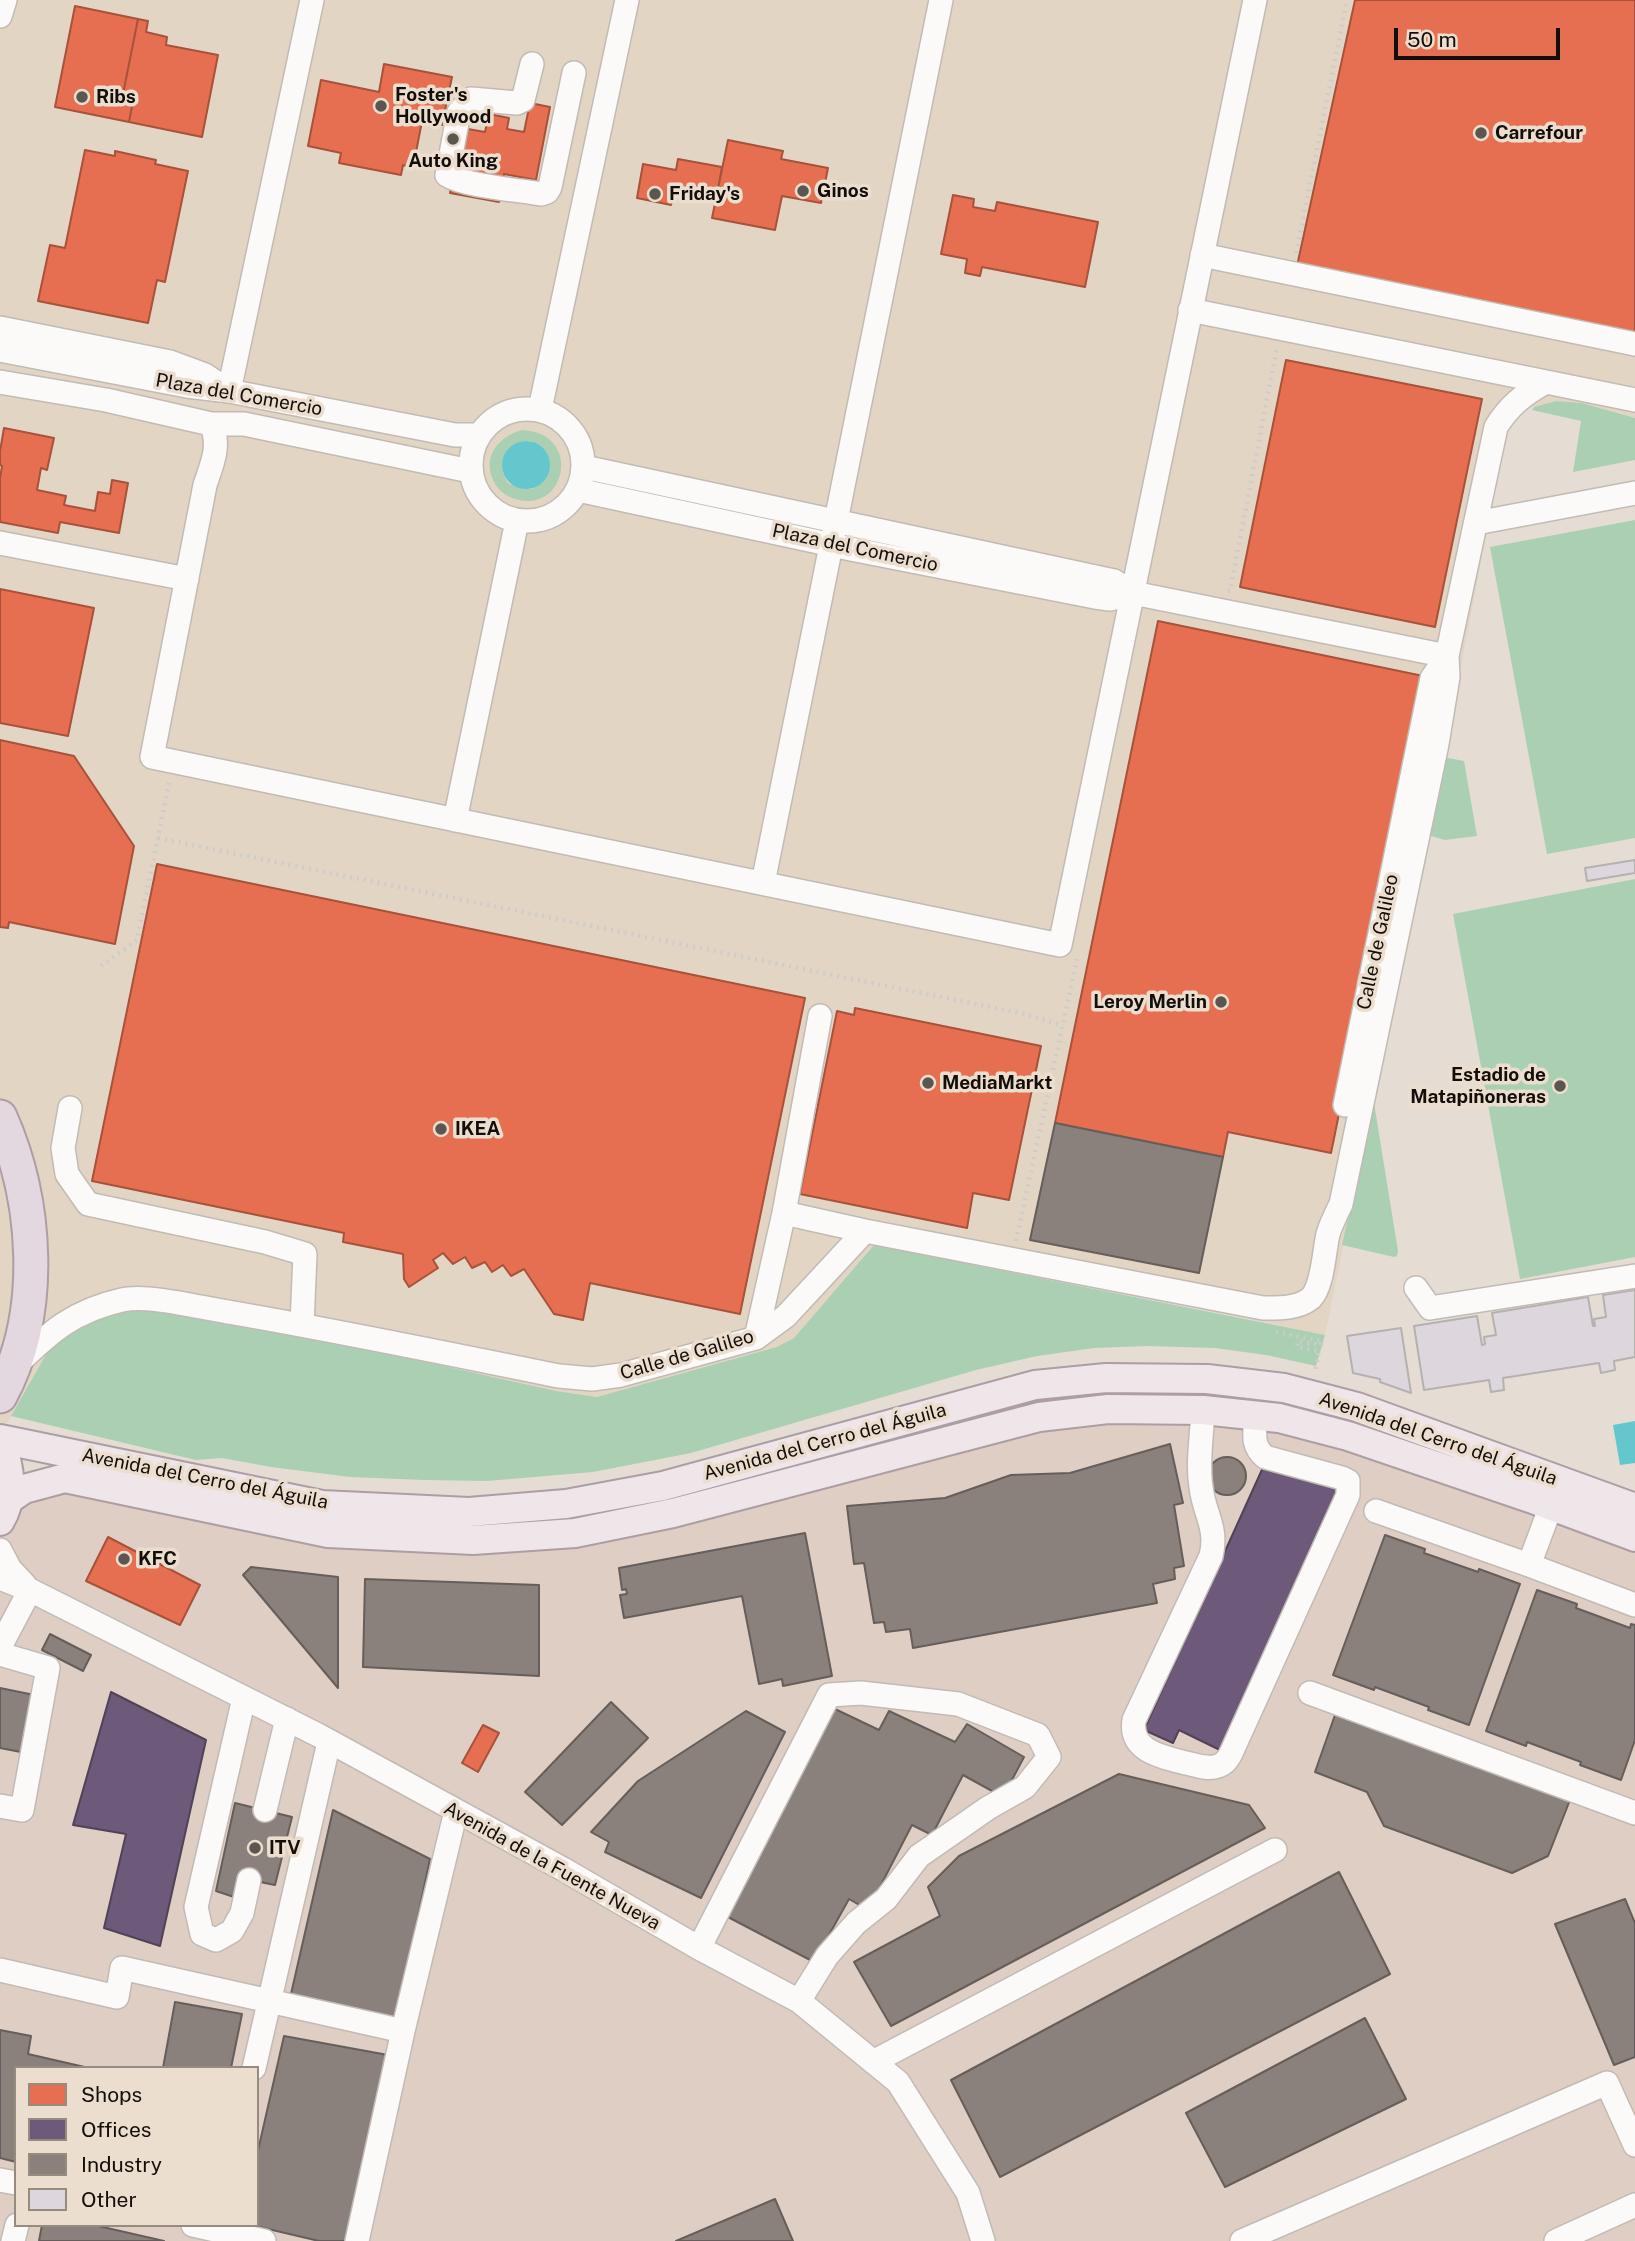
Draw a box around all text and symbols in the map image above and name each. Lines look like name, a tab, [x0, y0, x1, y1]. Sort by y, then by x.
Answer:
scale bar	[1397, 14, 1563, 58]
text: 50 m	[1407, 27, 1457, 52]
place label: Foster's Hollywood	[395, 84, 491, 128]
place label: Ribs	[96, 86, 136, 108]
marker: Ribs	[74, 89, 90, 105]
marker: Foster's Hollywood	[373, 98, 389, 114]
place label: Carrefour	[1495, 122, 1583, 144]
marker: Carrefour	[1473, 125, 1489, 141]
marker: Auto King	[445, 131, 461, 147]
place label: Auto King	[408, 150, 498, 172]
place label: Ginos	[817, 180, 869, 202]
place label: Friday's	[669, 183, 740, 205]
marker: Ginos	[795, 183, 811, 199]
marker: Friday's	[647, 186, 663, 202]
street label: Plaza del Comercio	[154, 369, 324, 421]
street label: Plaza del Comercio	[770, 519, 940, 577]
street label: Calle de Galileo	[1353, 872, 1403, 1012]
place label: Leroy Merlin	[1093, 991, 1207, 1013]
marker: Leroy Merlin	[1213, 994, 1229, 1010]
place label: Estadio de Matapiñoneras	[1410, 1064, 1546, 1108]
place label: MediaMarkt	[942, 1072, 1053, 1094]
marker: MediaMarkt	[920, 1075, 936, 1091]
marker: Estadio de Matapiñoneras	[1552, 1078, 1568, 1094]
place label: IKEA	[455, 1118, 500, 1140]
marker: IKEA	[433, 1121, 449, 1137]
street label: Calle de Galileo	[618, 1325, 756, 1385]
street label: Avenida del Cerro del Águila	[1316, 1387, 1560, 1491]
street label: Avenida del Cerro del Águila	[701, 1399, 949, 1485]
street label: Avenida del Cerro del Águila	[80, 1444, 330, 1514]
place label: KFC	[138, 1548, 177, 1570]
marker: KFC	[116, 1551, 132, 1567]
street label: Avenida de la Fuente Nueva	[440, 1797, 664, 1935]
place label: ITV	[269, 1837, 301, 1859]
marker: ITV	[247, 1840, 263, 1856]
legend	[14, 2066, 259, 2227]
text: Shops	[81, 2082, 142, 2107]
text: Offices	[81, 2117, 151, 2142]
text: Industry	[81, 2152, 162, 2177]
text: Other	[81, 2187, 137, 2212]

